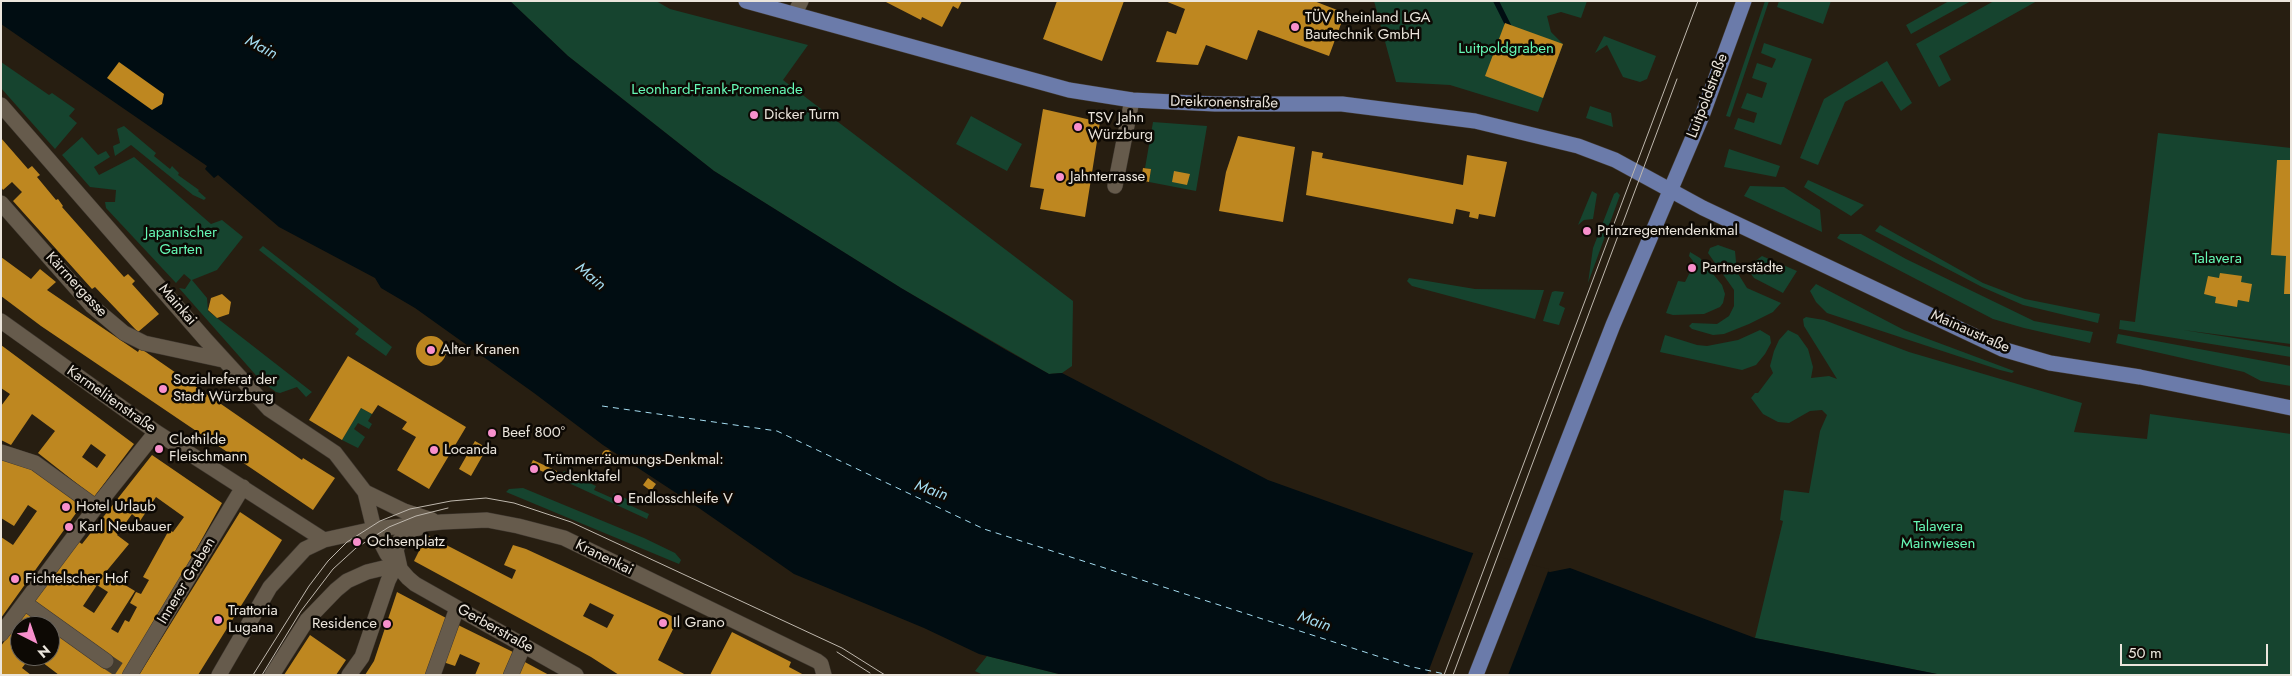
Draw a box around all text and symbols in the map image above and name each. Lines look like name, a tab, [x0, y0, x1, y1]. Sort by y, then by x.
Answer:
place label: TÜV Rheinland LGA Bautechnik GmbH	[1305, 9, 1431, 44]
marker: TÜV Rheinland LGA Bautechnik GmbH	[1289, 21, 1301, 33]
water label: Main	[242, 32, 280, 64]
park label: Luitpoldgraben	[1458, 40, 1554, 58]
street label: Luitpoldstraße	[1684, 51, 1732, 141]
park label: Leonhard-Frank-Promenade	[631, 81, 803, 99]
street label: Dreikronenstraße	[1170, 93, 1278, 113]
place label: Dicker Turm	[764, 106, 840, 124]
marker: Dicker Turm	[748, 109, 760, 121]
place label: TSV Jahn Würzburg	[1088, 109, 1153, 144]
marker: TSV Jahn Würzburg	[1072, 121, 1084, 133]
place label: Jahnterrasse	[1070, 168, 1145, 186]
marker: Jahnterrasse	[1054, 171, 1066, 183]
place label: Prinzregentendenkmal	[1597, 222, 1738, 240]
park label: Japanischer Garten	[145, 224, 217, 259]
marker: Prinzregentendenkmal	[1581, 225, 1593, 237]
street label: Kärrnergasse	[41, 249, 111, 321]
park label: Talavera	[2192, 250, 2242, 268]
water label: Main	[571, 259, 609, 295]
place label: Partnerstädte	[1702, 259, 1783, 277]
marker: Partnerstädte	[1686, 262, 1698, 274]
street label: Mainkai	[154, 281, 200, 329]
street label: Mainaustraße	[1928, 307, 2012, 357]
place label: Alter Kranen	[441, 341, 520, 359]
marker: Alter Kranen	[425, 344, 437, 356]
street label: Karmelitenstraße	[63, 363, 159, 437]
place label: Sozialreferat der Stadt Würzburg	[173, 371, 277, 406]
marker: Sozialreferat der Stadt Würzburg	[157, 383, 169, 395]
place label: Beef 800°	[502, 424, 565, 442]
marker: Beef 800°	[486, 427, 498, 439]
place label: Clothilde Fleischmann	[169, 431, 247, 466]
place label: Locanda	[444, 441, 497, 459]
marker: Clothilde Fleischmann	[153, 443, 165, 455]
marker: Locanda	[428, 444, 440, 456]
place label: Trümmerräumungs-Denkmal: Gedenktafel	[544, 451, 724, 486]
marker: Trümmerräumungs-Denkmal: Gedenktafel	[528, 463, 540, 475]
water label: Main	[912, 476, 950, 506]
place label: Endlosschleife V	[628, 490, 733, 508]
marker: Endlosschleife V	[612, 493, 624, 505]
place label: Hotel Urlaub	[76, 498, 156, 516]
marker: Hotel Urlaub	[60, 501, 72, 513]
place label: Karl Neubauer	[79, 518, 172, 536]
park label: Talavera Mainwiesen	[1901, 518, 1975, 553]
marker: Karl Neubauer	[63, 521, 75, 533]
place label: Ochsenplatz	[367, 533, 445, 551]
street label: Innerer Graben	[154, 535, 220, 627]
marker: Ochsenplatz	[351, 536, 363, 548]
street label: Kranenkai	[572, 536, 636, 580]
place label: Fichtelscher Hof	[25, 570, 128, 588]
marker: Fichtelscher Hof	[9, 573, 21, 585]
street label: Gerberstraße	[454, 601, 536, 657]
place label: Trattoria Lugana	[228, 602, 278, 637]
water label: Main	[1295, 607, 1333, 637]
marker: Trattoria Lugana	[212, 614, 224, 626]
place label: Il Grano	[673, 614, 725, 632]
place label: Residence	[312, 615, 377, 633]
north arrow	[10, 616, 60, 666]
marker: Il Grano	[657, 617, 669, 629]
marker: Residence	[381, 618, 393, 630]
scale bar	[2122, 634, 2270, 666]
text: N	[33, 640, 55, 663]
text: 50 m	[2128, 642, 2162, 664]

